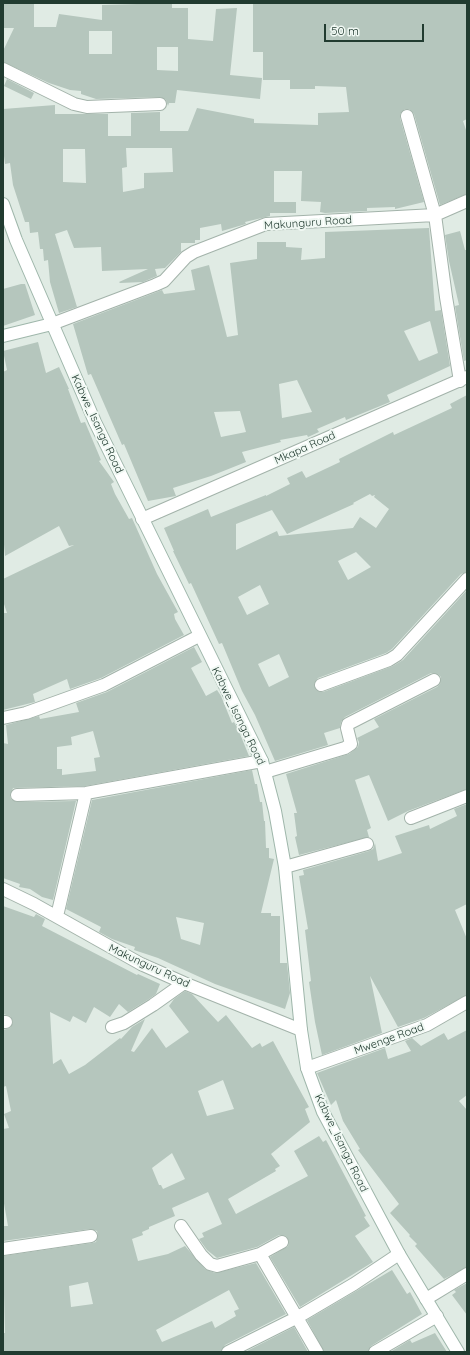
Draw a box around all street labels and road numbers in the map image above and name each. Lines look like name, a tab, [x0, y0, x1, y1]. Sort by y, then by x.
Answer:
street label: Makunguru Road	[264, 213, 352, 233]
street label: Kabwe_Isanga Road	[68, 373, 126, 475]
street label: Mkapa Road	[273, 429, 337, 467]
street label: Kabwe_Isanga Road	[209, 665, 267, 767]
street label: Makunguru Road	[106, 941, 192, 991]
street label: Mwenge Road	[352, 1020, 426, 1058]
street label: Kabwe_Isanga Road	[312, 1092, 370, 1194]

